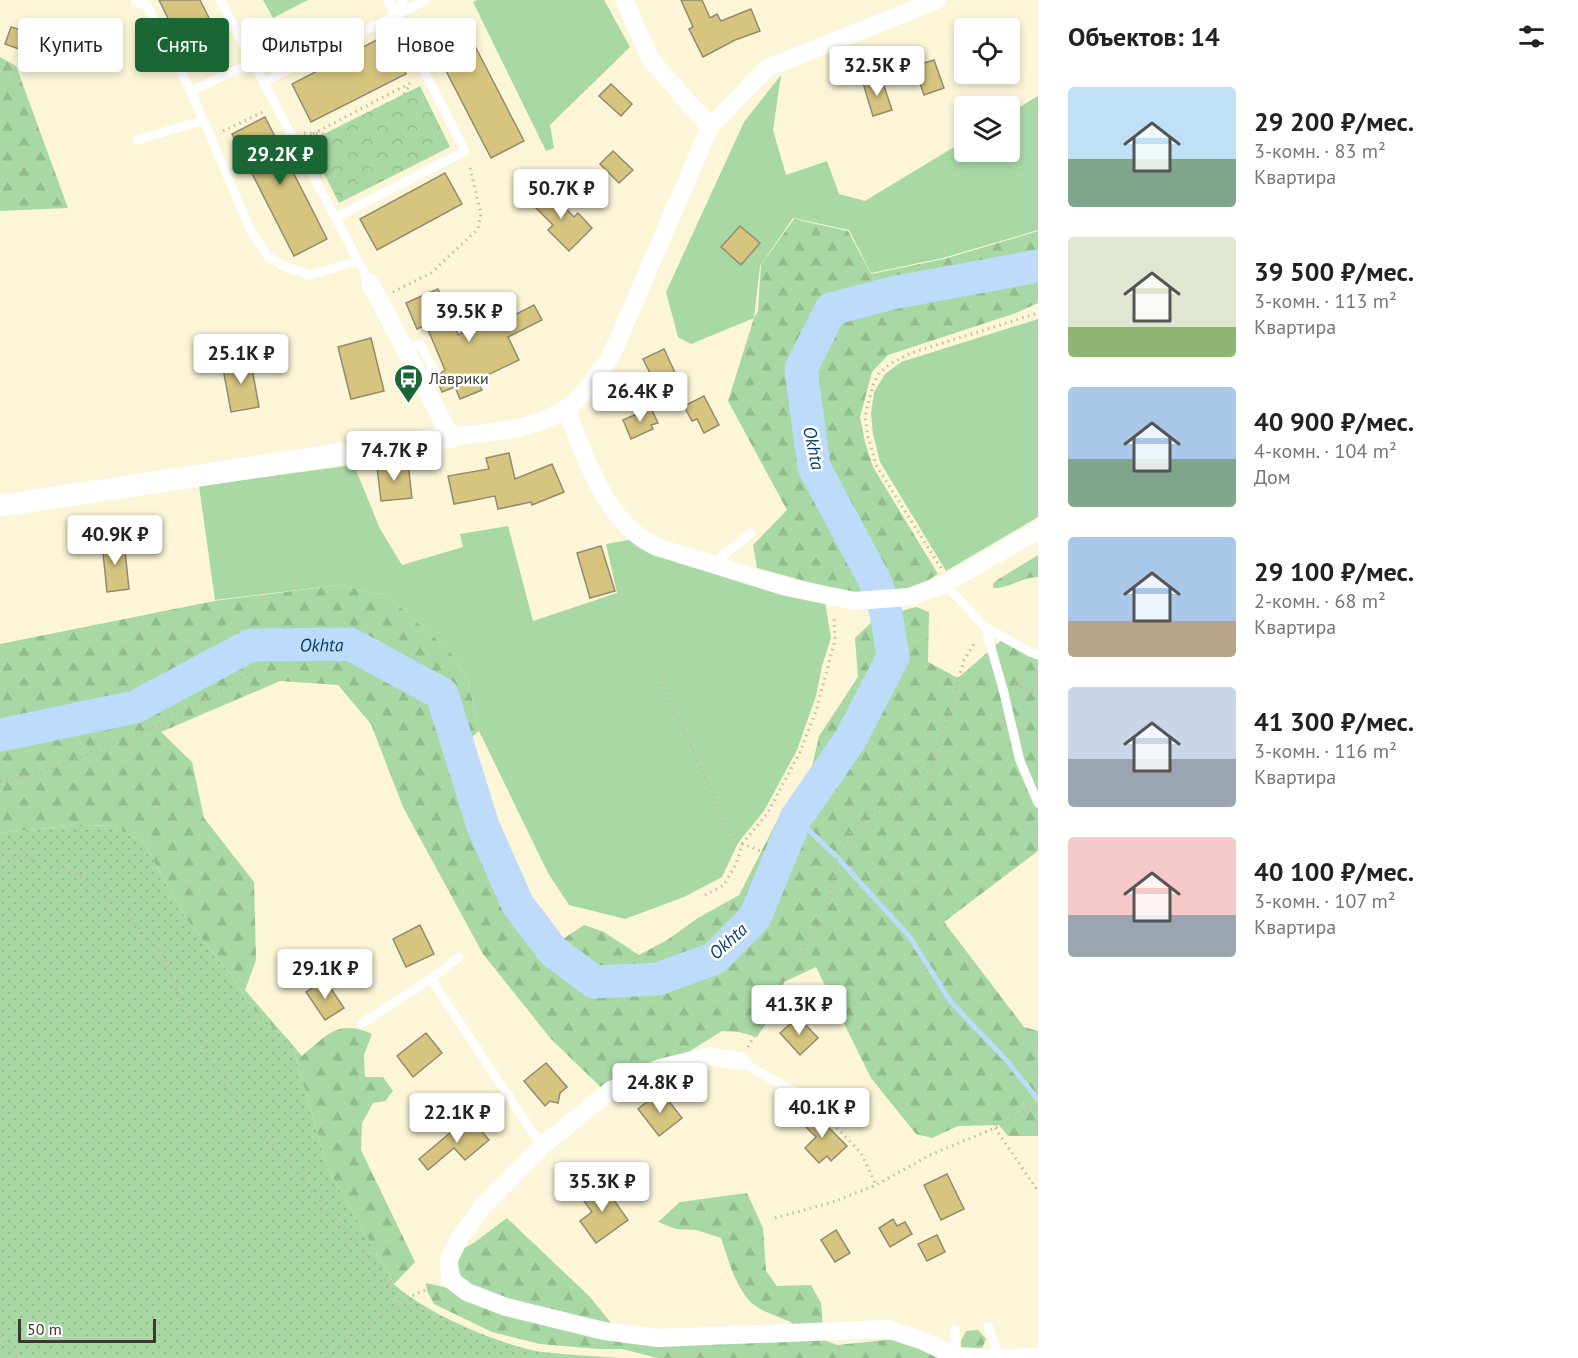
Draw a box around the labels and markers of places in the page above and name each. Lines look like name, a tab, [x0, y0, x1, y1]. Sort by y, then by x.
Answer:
pin: 32.5K ₽	[822, 46, 932, 97]
pin: 29.2K ₽	[225, 135, 335, 186]
pin: 50.7K ₽	[506, 169, 616, 220]
pin: 39.5K ₽	[414, 292, 524, 343]
pin: 25.1K ₽	[186, 334, 296, 385]
bus stop icon: Лаврики	[392, 362, 424, 404]
place label: Лаврики	[428, 368, 489, 388]
pin: 26.4K ₽	[585, 372, 695, 423]
pin: 74.7K ₽	[339, 431, 449, 482]
pin: 40.9K ₽	[60, 515, 170, 566]
pin: 29.1K ₽	[270, 949, 380, 1000]
pin: 41.3K ₽	[744, 985, 854, 1036]
pin: 24.8K ₽	[605, 1063, 715, 1114]
pin: 40.1K ₽	[767, 1088, 877, 1139]
pin: 22.1K ₽	[402, 1093, 512, 1144]
pin: 35.3K ₽	[547, 1162, 657, 1213]

